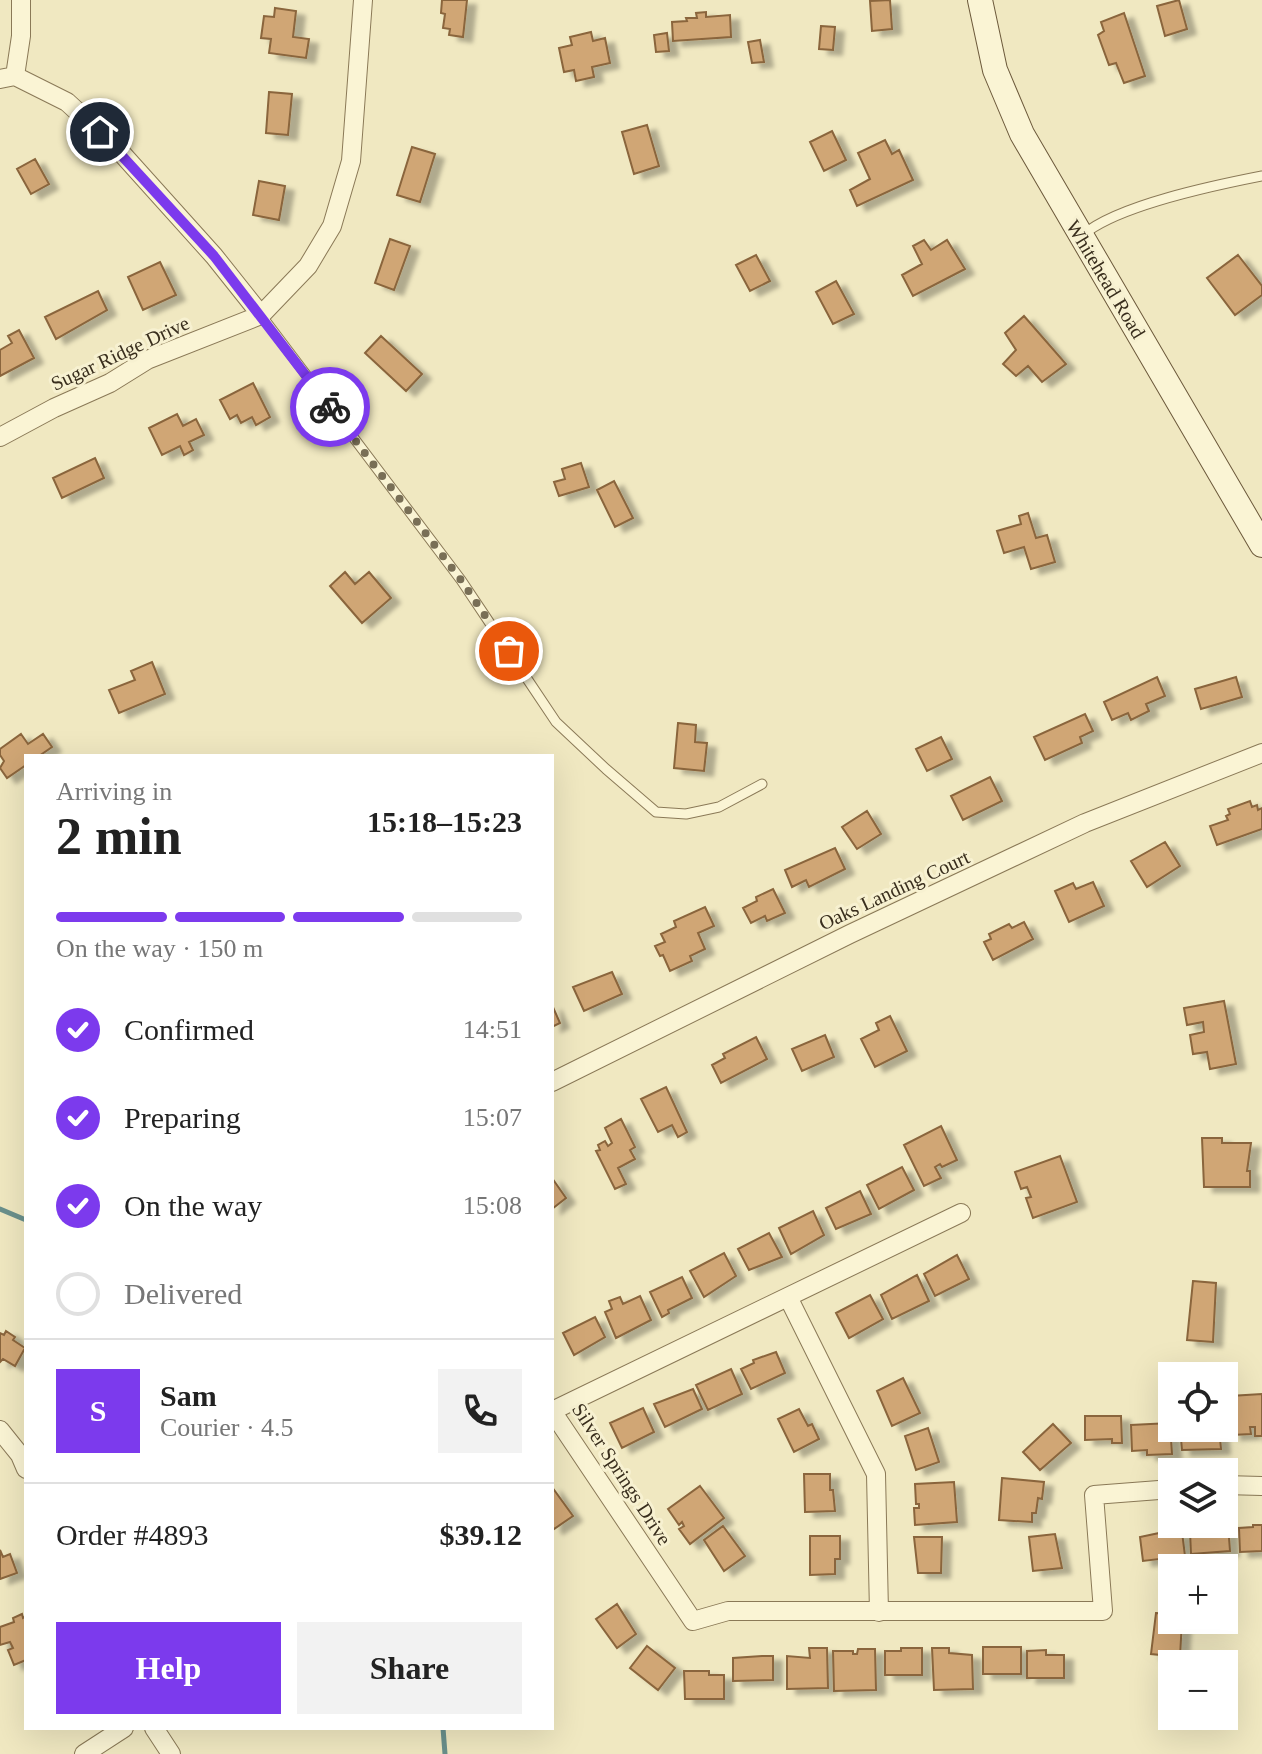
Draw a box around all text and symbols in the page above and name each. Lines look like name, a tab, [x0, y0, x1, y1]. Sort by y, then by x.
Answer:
pin	[66, 98, 134, 166]
icon: home	[78, 110, 122, 154]
street label: Whitehead Road	[1062, 216, 1150, 342]
street label: Sugar Ridge Drive	[47, 311, 193, 396]
courier	[290, 367, 370, 447]
icon: bike	[308, 385, 352, 429]
pin	[475, 617, 543, 685]
icon: bag	[487, 629, 531, 673]
text: Arriving in	[56, 777, 172, 806]
text: 15:18–15:23	[367, 805, 522, 838]
text: 2 min	[56, 808, 182, 865]
street label: Oaks Landing Court	[815, 845, 973, 935]
text: On the way · 150 m	[56, 934, 263, 963]
icon: check	[56, 1008, 100, 1052]
text: Confirmed	[124, 1013, 254, 1046]
text: 14:51	[463, 1015, 522, 1044]
icon: check	[56, 1096, 100, 1140]
text: Preparing	[124, 1101, 241, 1134]
text: 15:07	[463, 1103, 522, 1132]
icon: check	[56, 1184, 100, 1228]
text: On the way	[124, 1189, 262, 1222]
text: 15:08	[463, 1191, 522, 1220]
text: Delivered	[124, 1277, 242, 1310]
map controls	[1158, 1362, 1238, 1730]
button: locate	[1158, 1362, 1238, 1442]
button: phone	[438, 1369, 522, 1453]
text: Sam	[160, 1379, 217, 1412]
text: S	[90, 1394, 106, 1427]
street label: Silver Springs Drive	[567, 1399, 676, 1550]
text: Courier · 4.5	[160, 1413, 294, 1442]
button: layers	[1158, 1458, 1238, 1538]
text: Order #4893	[56, 1518, 208, 1551]
text: $39.12	[440, 1518, 522, 1551]
button: +	[1158, 1554, 1238, 1634]
button: Help	[56, 1622, 281, 1714]
button: Share	[297, 1622, 522, 1714]
button: −	[1158, 1650, 1238, 1730]

